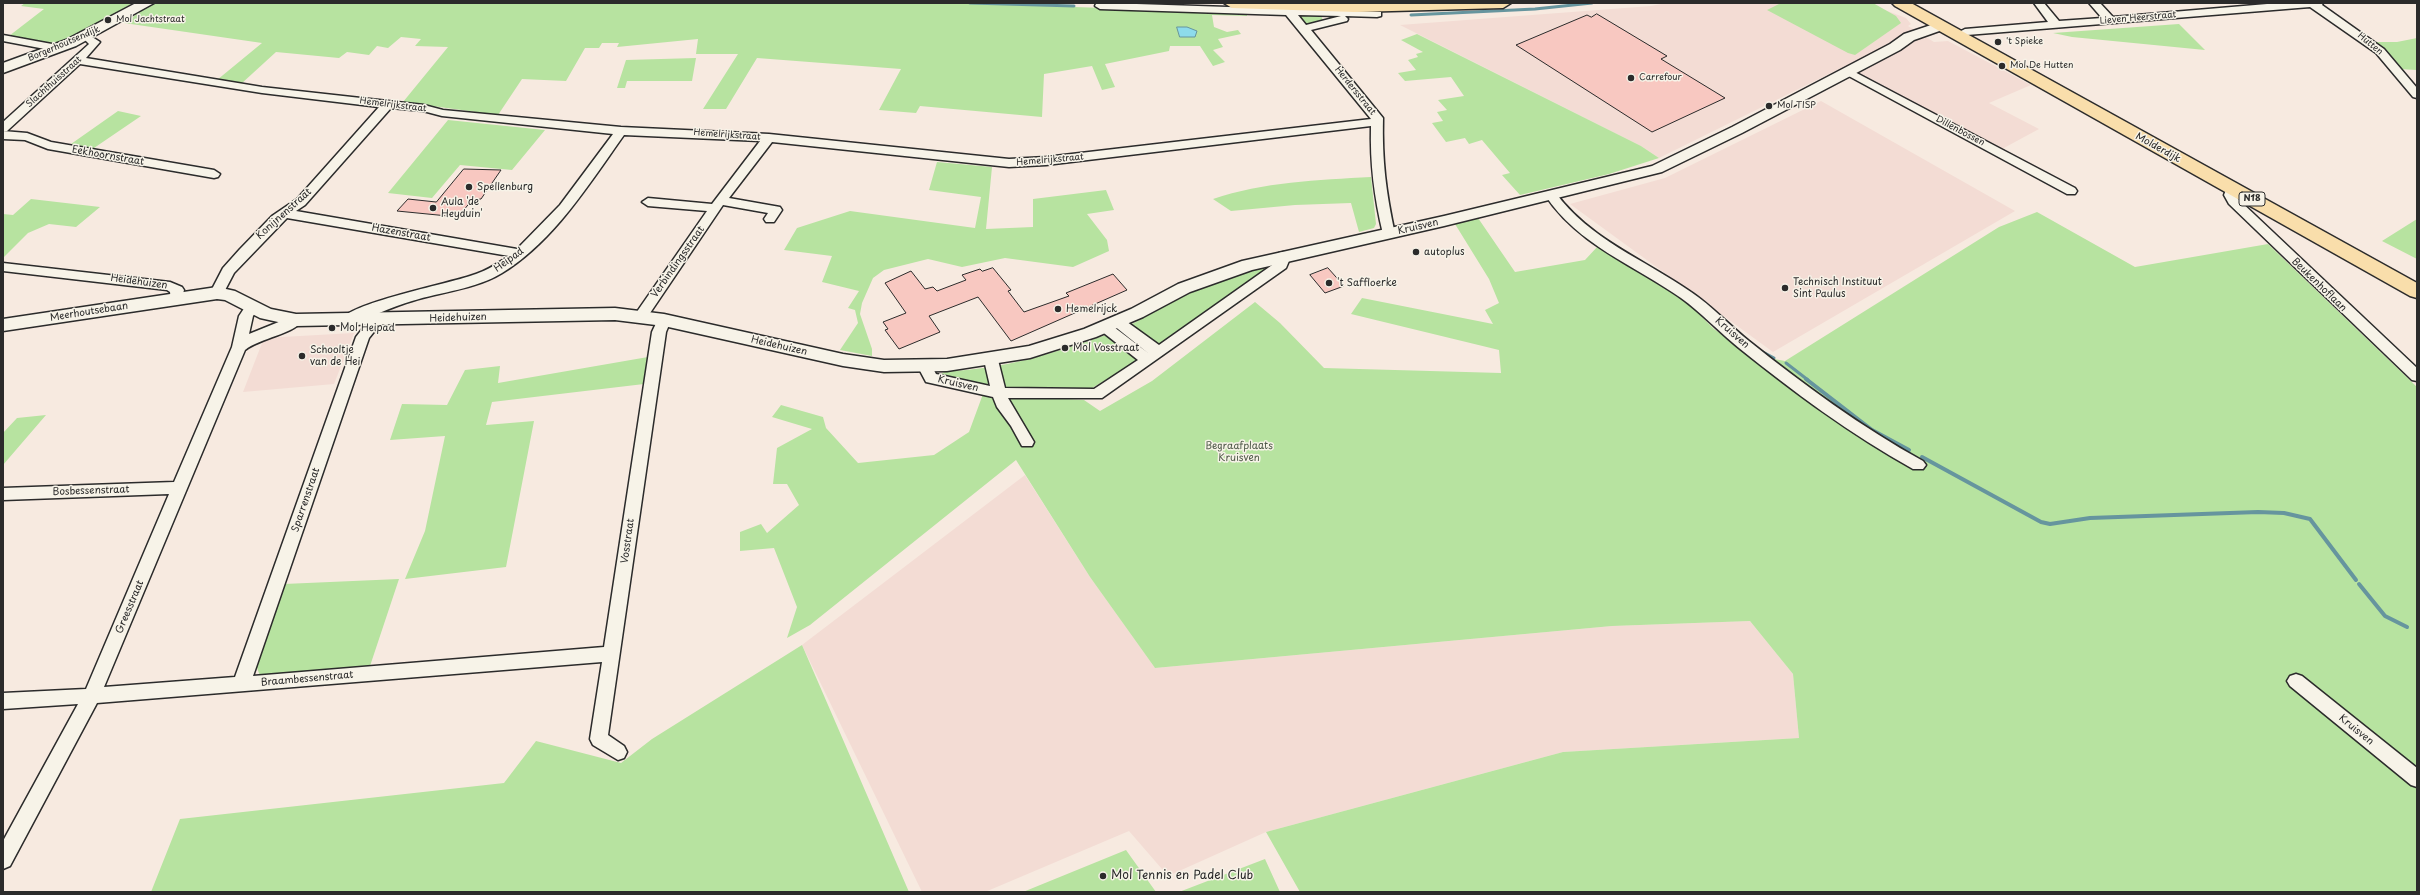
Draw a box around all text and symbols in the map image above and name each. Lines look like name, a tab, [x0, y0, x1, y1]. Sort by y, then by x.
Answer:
street label: Lieven Heerstraat	[2099, 9, 2177, 27]
marker: Mol Jachtstraat	[103, 15, 113, 25]
place label: Mol Jachtstraat	[116, 15, 185, 25]
street label: Borgerhoutsendijk	[26, 24, 102, 64]
street label: Hutten	[2355, 30, 2385, 58]
marker: 't Spieke	[1993, 37, 2003, 47]
place label: 't Spieke	[2006, 37, 2043, 47]
street label: Slachthuisstraat	[24, 54, 84, 110]
marker: Mol De Hutten	[1997, 61, 2007, 71]
place label: Mol De Hutten	[2010, 61, 2073, 71]
street label: Herdersstraat	[1332, 65, 1378, 117]
marker: Carrefour	[1626, 73, 1636, 83]
place label: Carrefour	[1639, 73, 1682, 83]
street label: Hemelrijkstraat	[359, 96, 427, 114]
marker: Mol TISP	[1764, 101, 1774, 111]
place label: Mol TISP	[1777, 101, 1816, 111]
street label: Dillenbossen	[1934, 114, 1986, 148]
street label: Hemelrijkstraat	[693, 127, 761, 143]
street label: Molderdijk	[2133, 131, 2183, 165]
street label: Eekhoornstraat	[71, 144, 145, 168]
street label: Hemelrijkstraat	[1016, 152, 1084, 168]
place label: Spellenburg	[477, 181, 533, 193]
marker: Spellenburg	[464, 182, 474, 192]
street label: Konijnenstraat	[254, 186, 314, 242]
road number: N18	[2239, 192, 2265, 206]
place label: Aula 'de Heyduin'	[441, 196, 483, 220]
marker: Aula 'de Heyduin'	[428, 203, 438, 213]
street label: Kruisven	[1396, 216, 1440, 238]
street label: Hazenstraat	[371, 222, 431, 244]
street label: Verbindingsstraat	[649, 224, 707, 300]
street label: Heipad	[492, 245, 526, 275]
place label: autoplus	[1424, 246, 1465, 258]
marker: autoplus	[1411, 247, 1421, 257]
street label: Beukenhoflaan	[2289, 256, 2349, 314]
street label: Heidehuizen	[110, 272, 168, 292]
place label: Technisch Instituut Sint Paulus	[1793, 276, 1882, 300]
place label: 't Saffloerke	[1337, 277, 1397, 289]
marker: 't Saffloerke	[1324, 278, 1334, 288]
marker: Technisch Instituut Sint Paulus	[1780, 283, 1790, 293]
street label: Meerhoutsebaan	[49, 300, 129, 324]
place label: Hemelrijck	[1066, 303, 1117, 315]
marker: Hemelrijck	[1053, 304, 1063, 314]
street label: Heidehuizen	[429, 311, 487, 325]
street label: Kruisven	[1712, 315, 1752, 351]
place label: Mol Heipad	[340, 322, 395, 334]
marker: Mol Heipad	[327, 323, 337, 333]
street label: Heidehuizen	[750, 334, 808, 358]
place label: Mol Vosstraat	[1073, 342, 1139, 354]
marker: Mol Vosstraat	[1060, 343, 1070, 353]
place label: Schooltje van de Hei	[310, 344, 360, 368]
marker: Schooltje van de Hei	[297, 351, 307, 361]
street label: Kruisven	[936, 373, 980, 395]
park label: Begraafplaats Kruisven	[1205, 440, 1273, 464]
street label: Sparrenstraat	[289, 466, 323, 534]
street label: Bosbessenstraat	[52, 484, 130, 498]
street label: Vosstraat	[619, 518, 637, 564]
street label: Greesstraat	[113, 578, 147, 636]
street label: Braambessenstraat	[260, 669, 354, 689]
street label: Kruisven	[2336, 712, 2376, 748]
place label: Mol Tennis en Padel Club	[1111, 869, 1253, 883]
marker: Mol Tennis en Padel Club	[1098, 871, 1108, 881]

